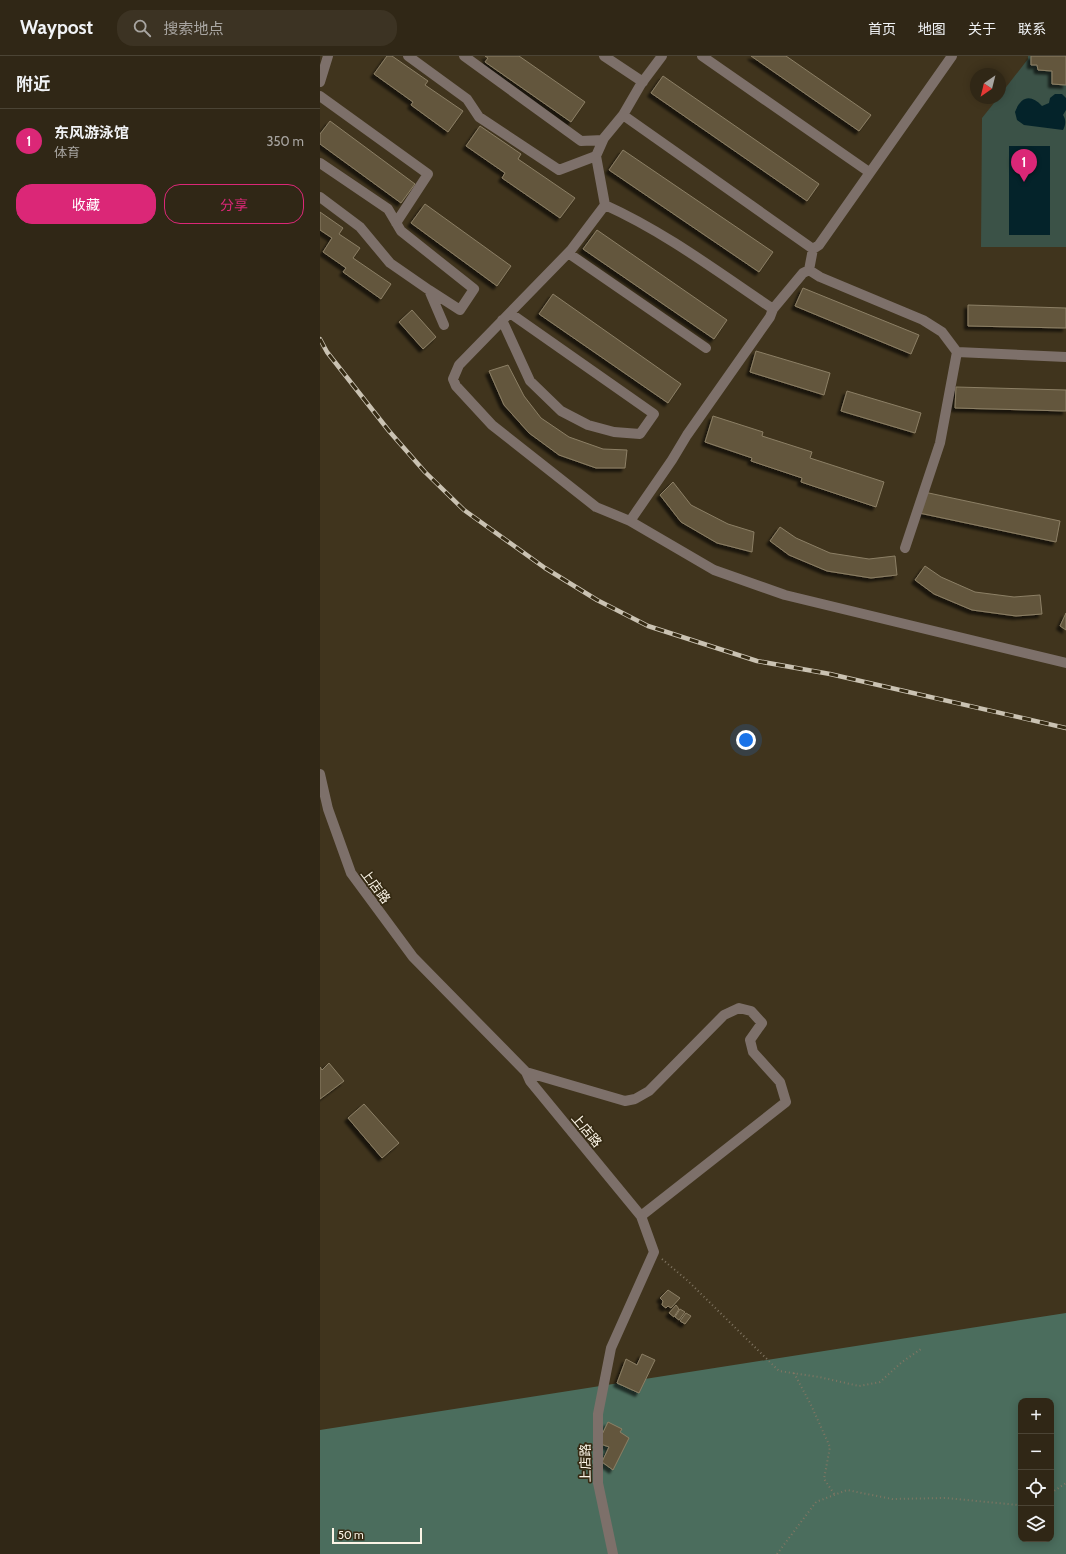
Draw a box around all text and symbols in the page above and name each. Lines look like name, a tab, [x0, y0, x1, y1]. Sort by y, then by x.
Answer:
search box	[117, 10, 397, 46]
text: Waypost	[20, 16, 93, 39]
icon: search	[131, 17, 153, 39]
text: 搜索地点	[163, 20, 223, 38]
text: 首页	[868, 20, 896, 38]
text: 地图	[918, 20, 946, 38]
text: 关于	[968, 20, 996, 38]
text: 联系	[1018, 20, 1046, 38]
north arrow	[970, 68, 1006, 104]
text: 附近	[16, 74, 50, 94]
text: 东风游泳馆	[54, 124, 129, 142]
text: 1	[27, 133, 31, 149]
text: 350 m	[267, 133, 304, 149]
text: 体育	[54, 144, 80, 160]
pin: 1	[1011, 149, 1037, 182]
button: 收藏	[16, 184, 156, 224]
button: 分享	[164, 184, 304, 224]
your location	[736, 730, 756, 750]
street label: 上店路	[358, 866, 394, 906]
street label: 上店路	[568, 1110, 606, 1150]
map controls	[1018, 1398, 1054, 1542]
button: +	[1018, 1398, 1054, 1434]
button: −	[1018, 1434, 1054, 1470]
street label: 上店路	[577, 1443, 593, 1483]
button: locate	[1018, 1470, 1054, 1506]
button: layers	[1018, 1506, 1054, 1542]
scale bar	[332, 1526, 422, 1545]
text: 50 m	[338, 1528, 364, 1542]

